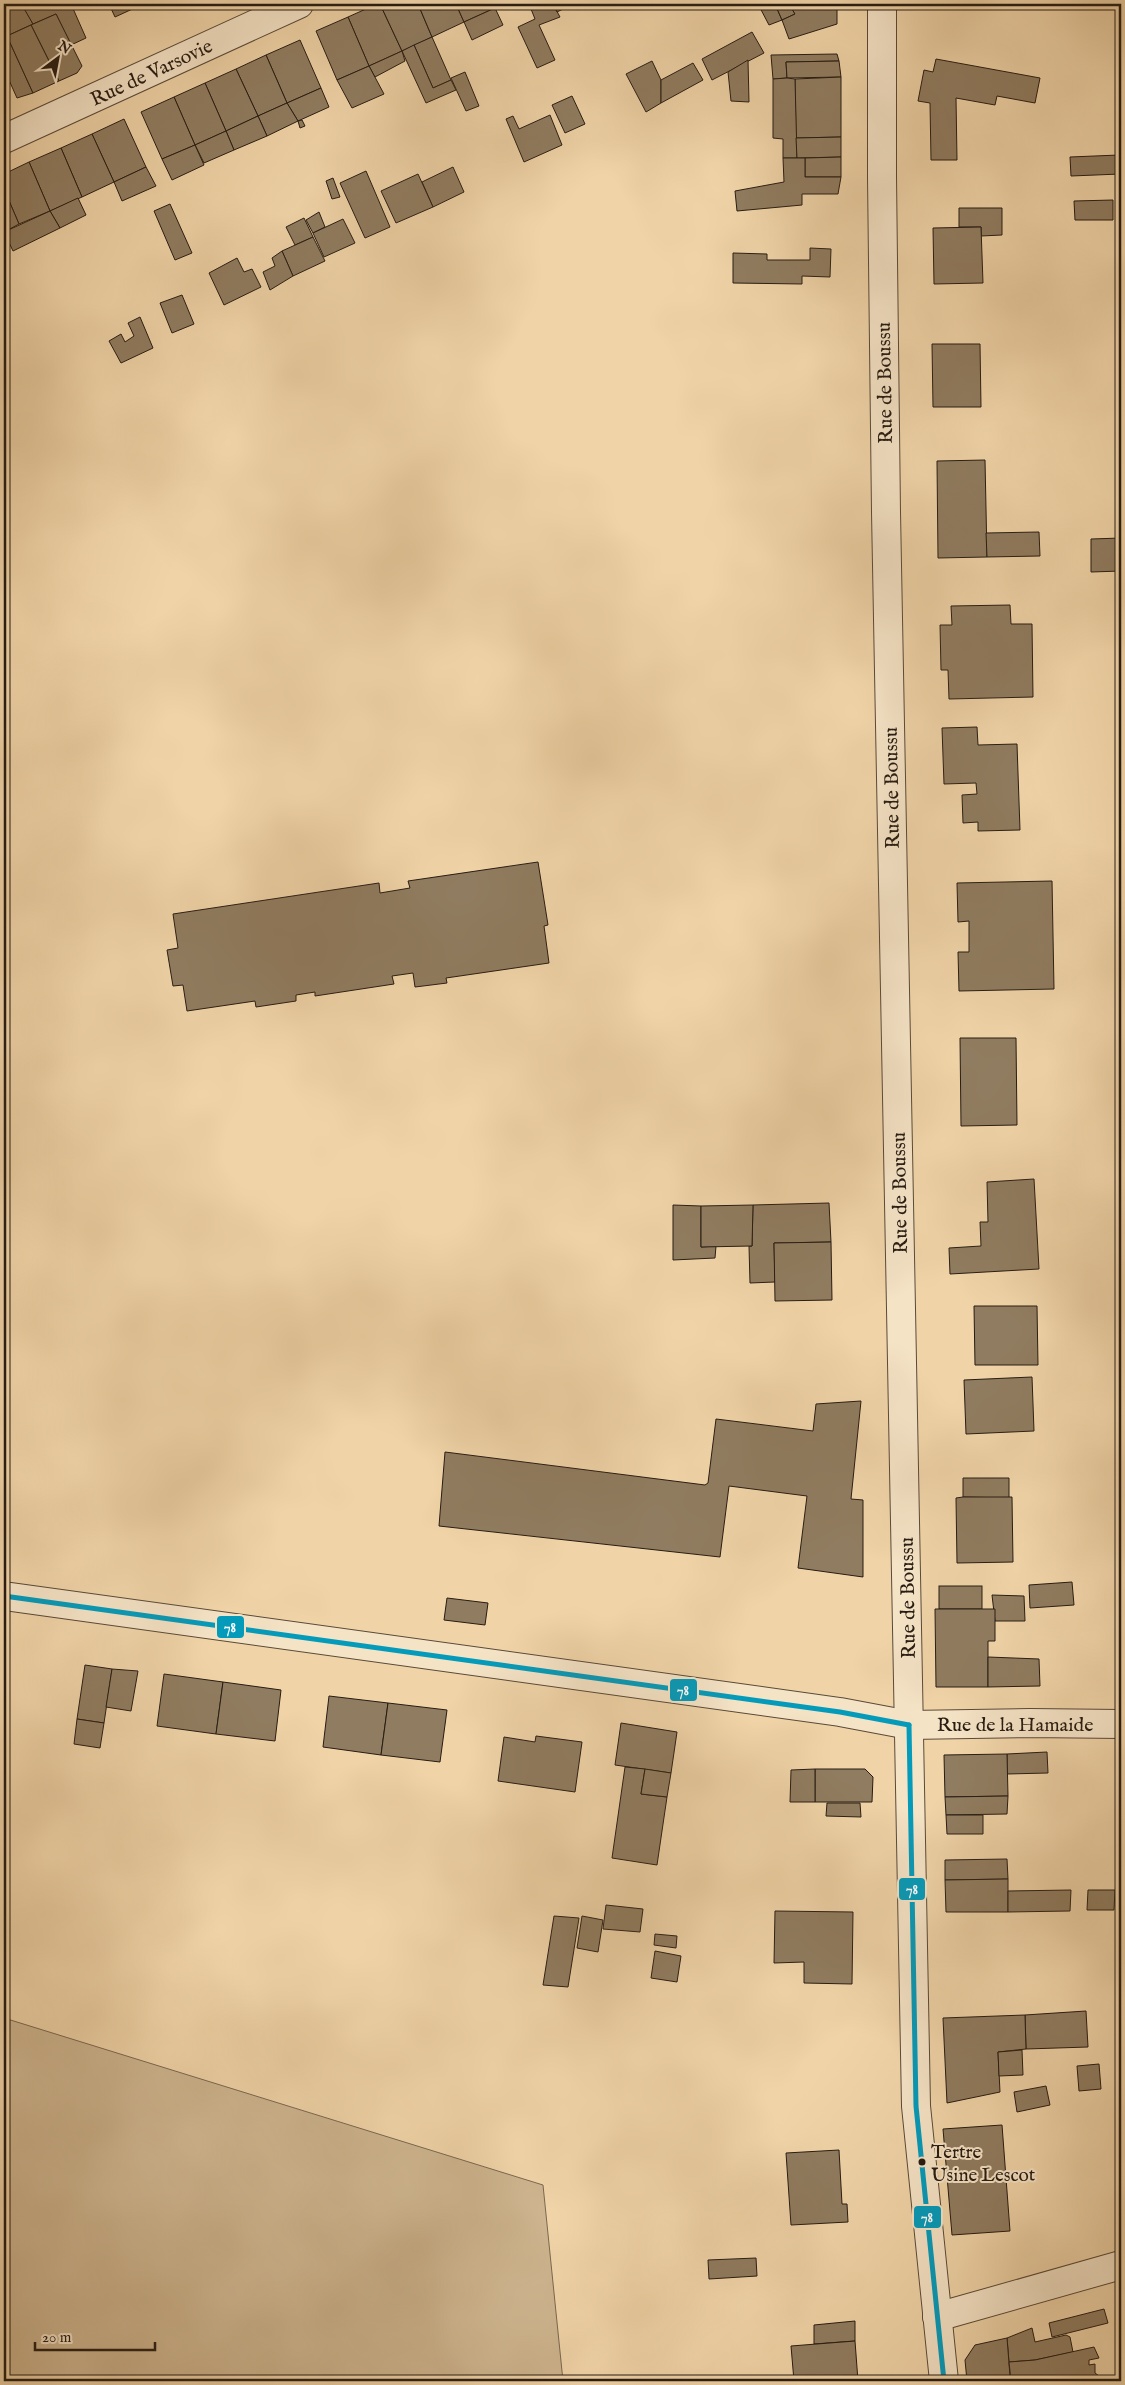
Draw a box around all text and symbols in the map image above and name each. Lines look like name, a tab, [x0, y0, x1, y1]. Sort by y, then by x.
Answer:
north arrow	[32, 32, 82, 82]
street label: Rue de Varsovie	[87, 34, 217, 113]
text: N	[54, 36, 74, 59]
street label: Rue de Boussu	[872, 322, 899, 444]
street label: Rue de Boussu	[879, 727, 906, 849]
street label: Rue de Boussu	[887, 1132, 914, 1254]
street label: Rue de Boussu	[895, 1537, 922, 1659]
line badge: 78	[216, 1615, 245, 1639]
text: 78	[224, 1619, 237, 1637]
line badge: 78	[669, 1678, 698, 1702]
text: 78	[677, 1682, 690, 1700]
street label: Rue de la Hamaide	[937, 1713, 1093, 1738]
line badge: 78	[898, 1877, 926, 1901]
text: 78	[906, 1881, 919, 1899]
place label: Tertre Usine Lescot	[931, 2141, 1036, 2188]
marker: Tertre Usine Lescot	[917, 2157, 927, 2167]
line badge: 78	[913, 2205, 942, 2229]
text: 78	[921, 2209, 934, 2227]
scale bar	[35, 2320, 155, 2352]
text: 20 m	[42, 2328, 72, 2347]

